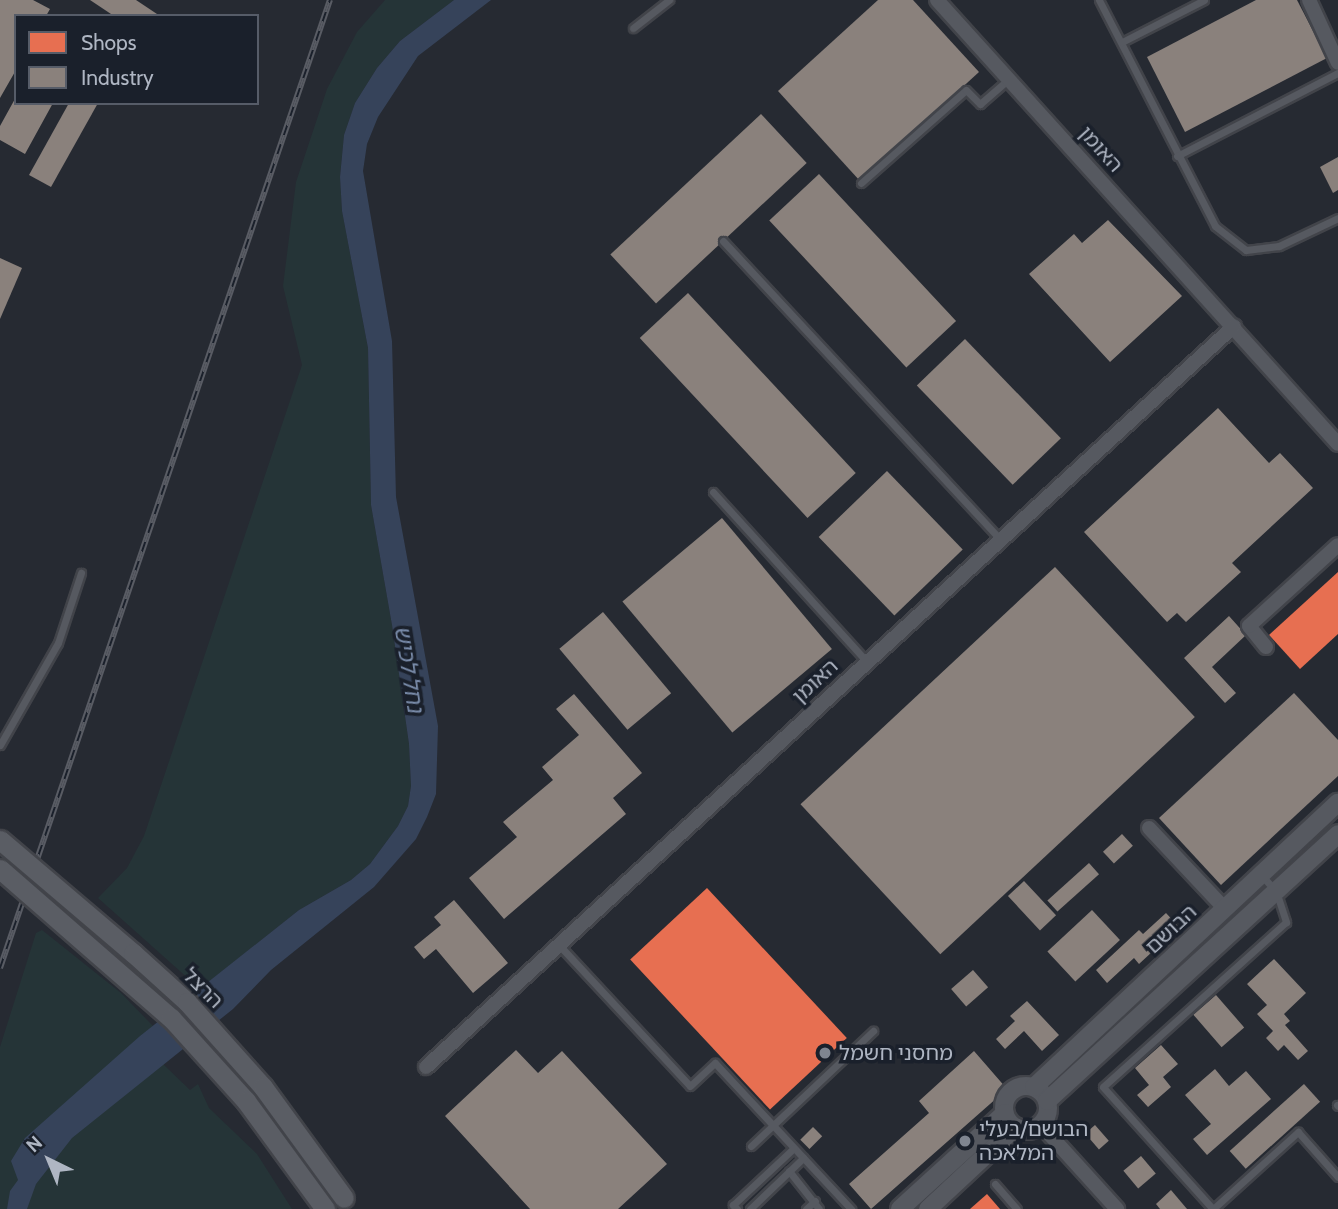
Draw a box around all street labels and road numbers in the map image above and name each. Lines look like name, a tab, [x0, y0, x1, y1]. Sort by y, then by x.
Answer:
street label: האומן	[1074, 121, 1128, 177]
street label: האומן	[787, 654, 843, 708]
street label: הבושם	[1140, 899, 1202, 959]
street label: הרצל	[178, 963, 228, 1013]

